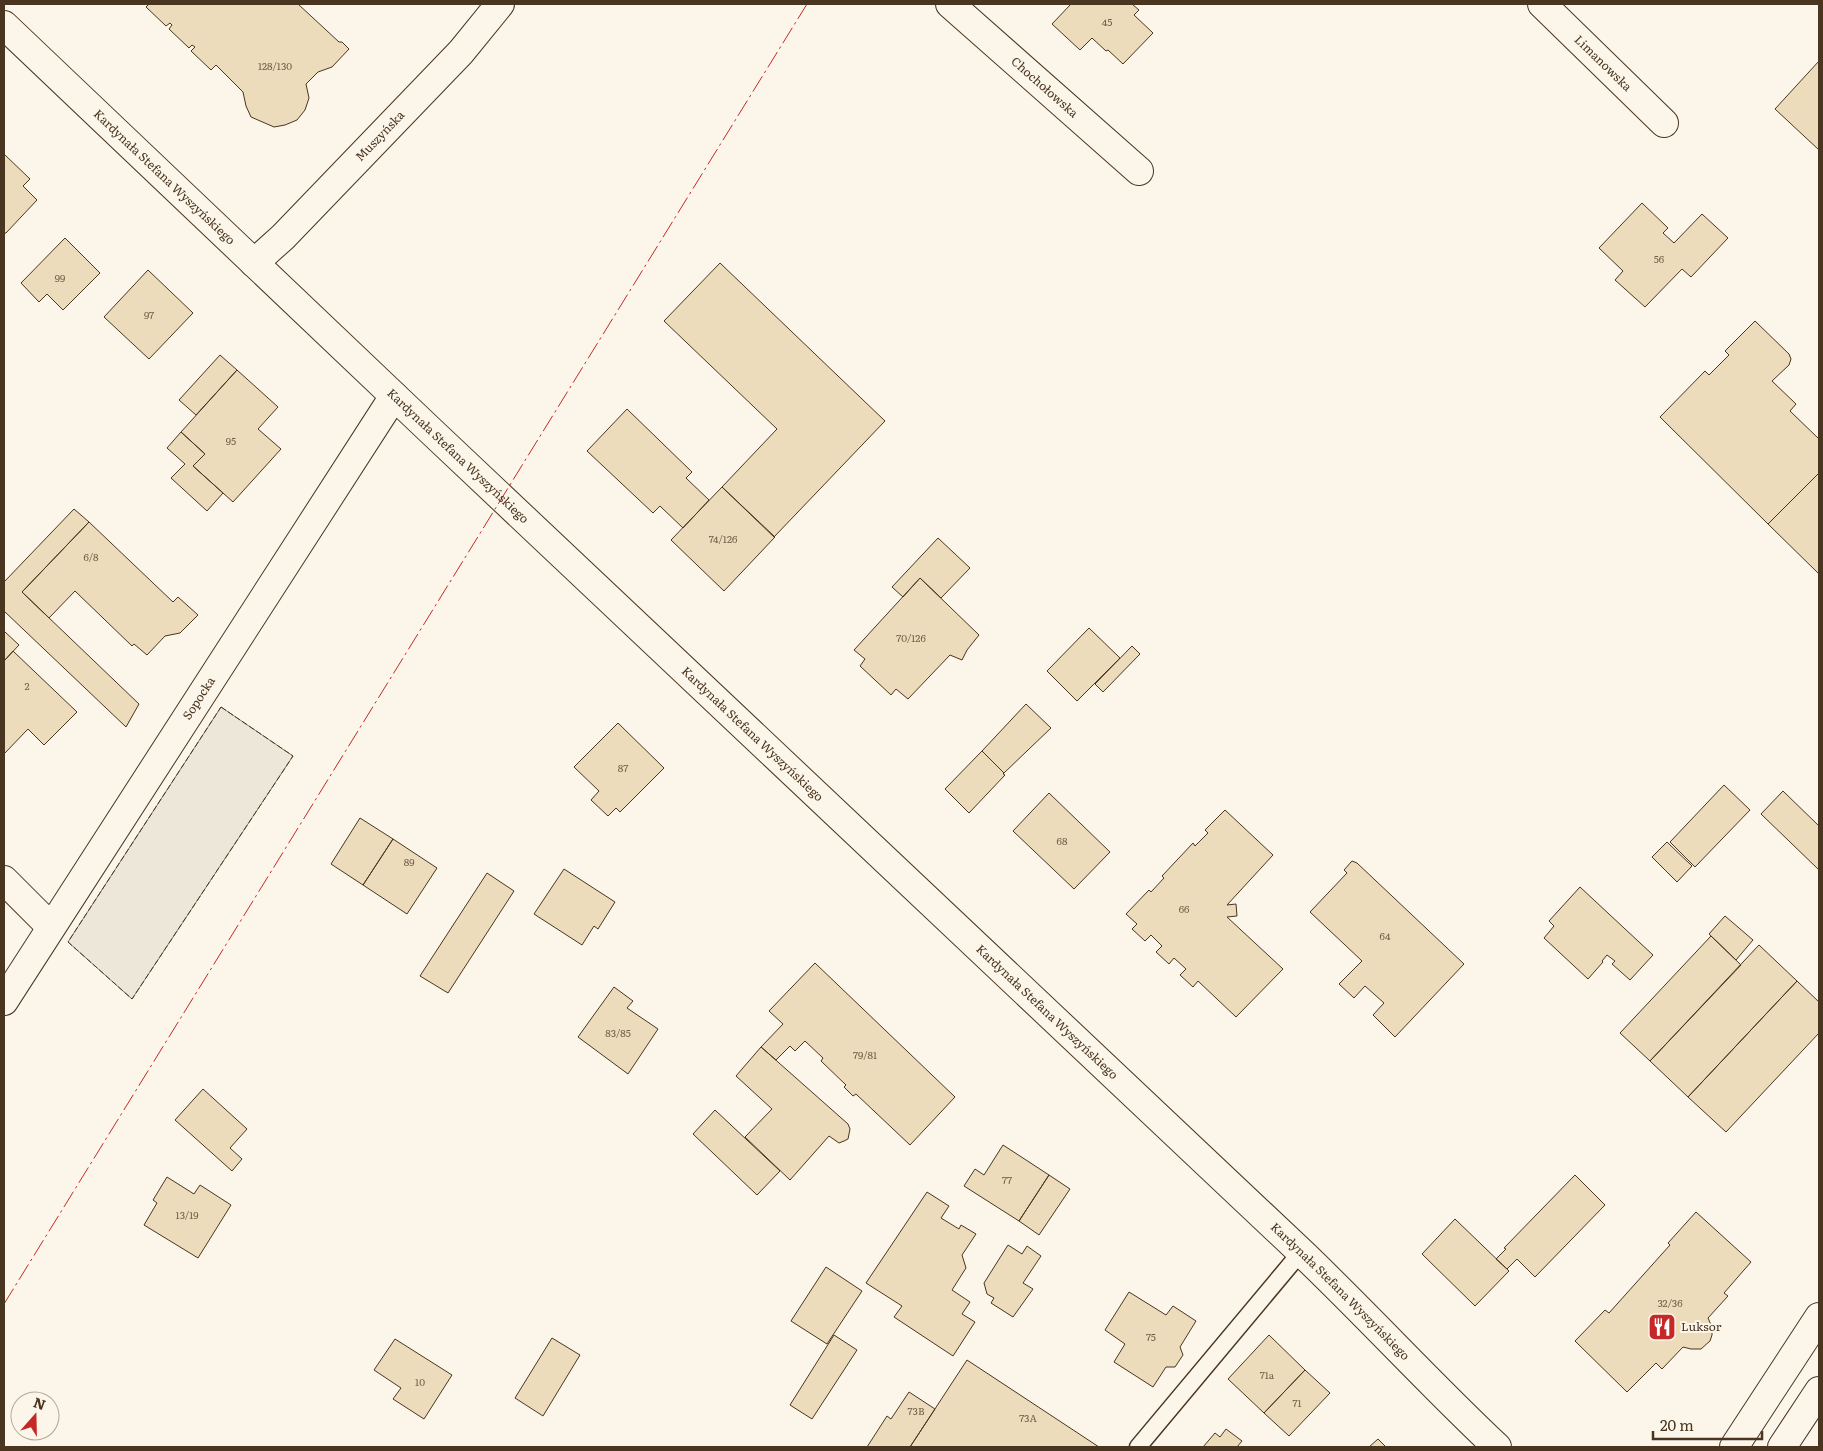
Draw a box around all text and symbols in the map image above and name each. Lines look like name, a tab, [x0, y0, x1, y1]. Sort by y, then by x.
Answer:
house number: 45	[1102, 14, 1112, 29]
street label: Limanowska	[1571, 30, 1637, 95]
street label: Chochołowska	[1008, 52, 1083, 122]
house number: 128/130	[258, 58, 292, 73]
street label: Kardynała Stefana Wyszyńskiego	[90, 105, 240, 248]
street label: Muszyńska	[351, 106, 409, 165]
house number: 56	[1654, 251, 1665, 266]
house number: 99	[55, 270, 65, 285]
house number: 97	[144, 307, 154, 322]
street label: Kardynała Stefana Wyszyńskiego	[383, 384, 534, 527]
house number: 95	[226, 433, 236, 448]
house number: 74/126	[709, 531, 738, 546]
house number: 6/8	[83, 549, 99, 564]
house number: 70/126	[896, 630, 926, 645]
street label: Kardynała Stefana Wyszyńskiego	[678, 662, 828, 805]
street label: Sopocka	[178, 672, 219, 723]
house number: 2	[24, 678, 30, 693]
house number: 87	[618, 760, 628, 775]
house number: 68	[1057, 833, 1068, 848]
house number: 89	[404, 854, 414, 869]
house number: 66	[1179, 901, 1190, 916]
house number: 64	[1380, 928, 1391, 943]
street label: Kardynała Stefana Wyszyńskiego	[972, 940, 1123, 1083]
house number: 83/85	[605, 1025, 631, 1040]
house number: 79/81	[853, 1047, 877, 1062]
house number: 77	[1002, 1172, 1012, 1187]
house number: 13/19	[176, 1207, 198, 1222]
street label: Kardynała Stefana Wyszyńskiego	[1267, 1218, 1414, 1364]
house number: 32/36	[1657, 1295, 1683, 1310]
restaurant icon: Luksor	[1647, 1312, 1677, 1342]
place label: Luksor	[1681, 1317, 1722, 1335]
house number: 75	[1146, 1329, 1156, 1344]
house number: 71a	[1260, 1367, 1275, 1382]
house number: 10	[415, 1374, 425, 1389]
north arrow	[10, 1391, 60, 1441]
text: N	[31, 1391, 49, 1414]
house number: 71	[1292, 1395, 1302, 1410]
house number: 73B	[908, 1403, 925, 1418]
scale bar	[1653, 1408, 1762, 1440]
house number: 73A	[1019, 1410, 1038, 1425]
text: 20 m	[1660, 1413, 1694, 1436]

